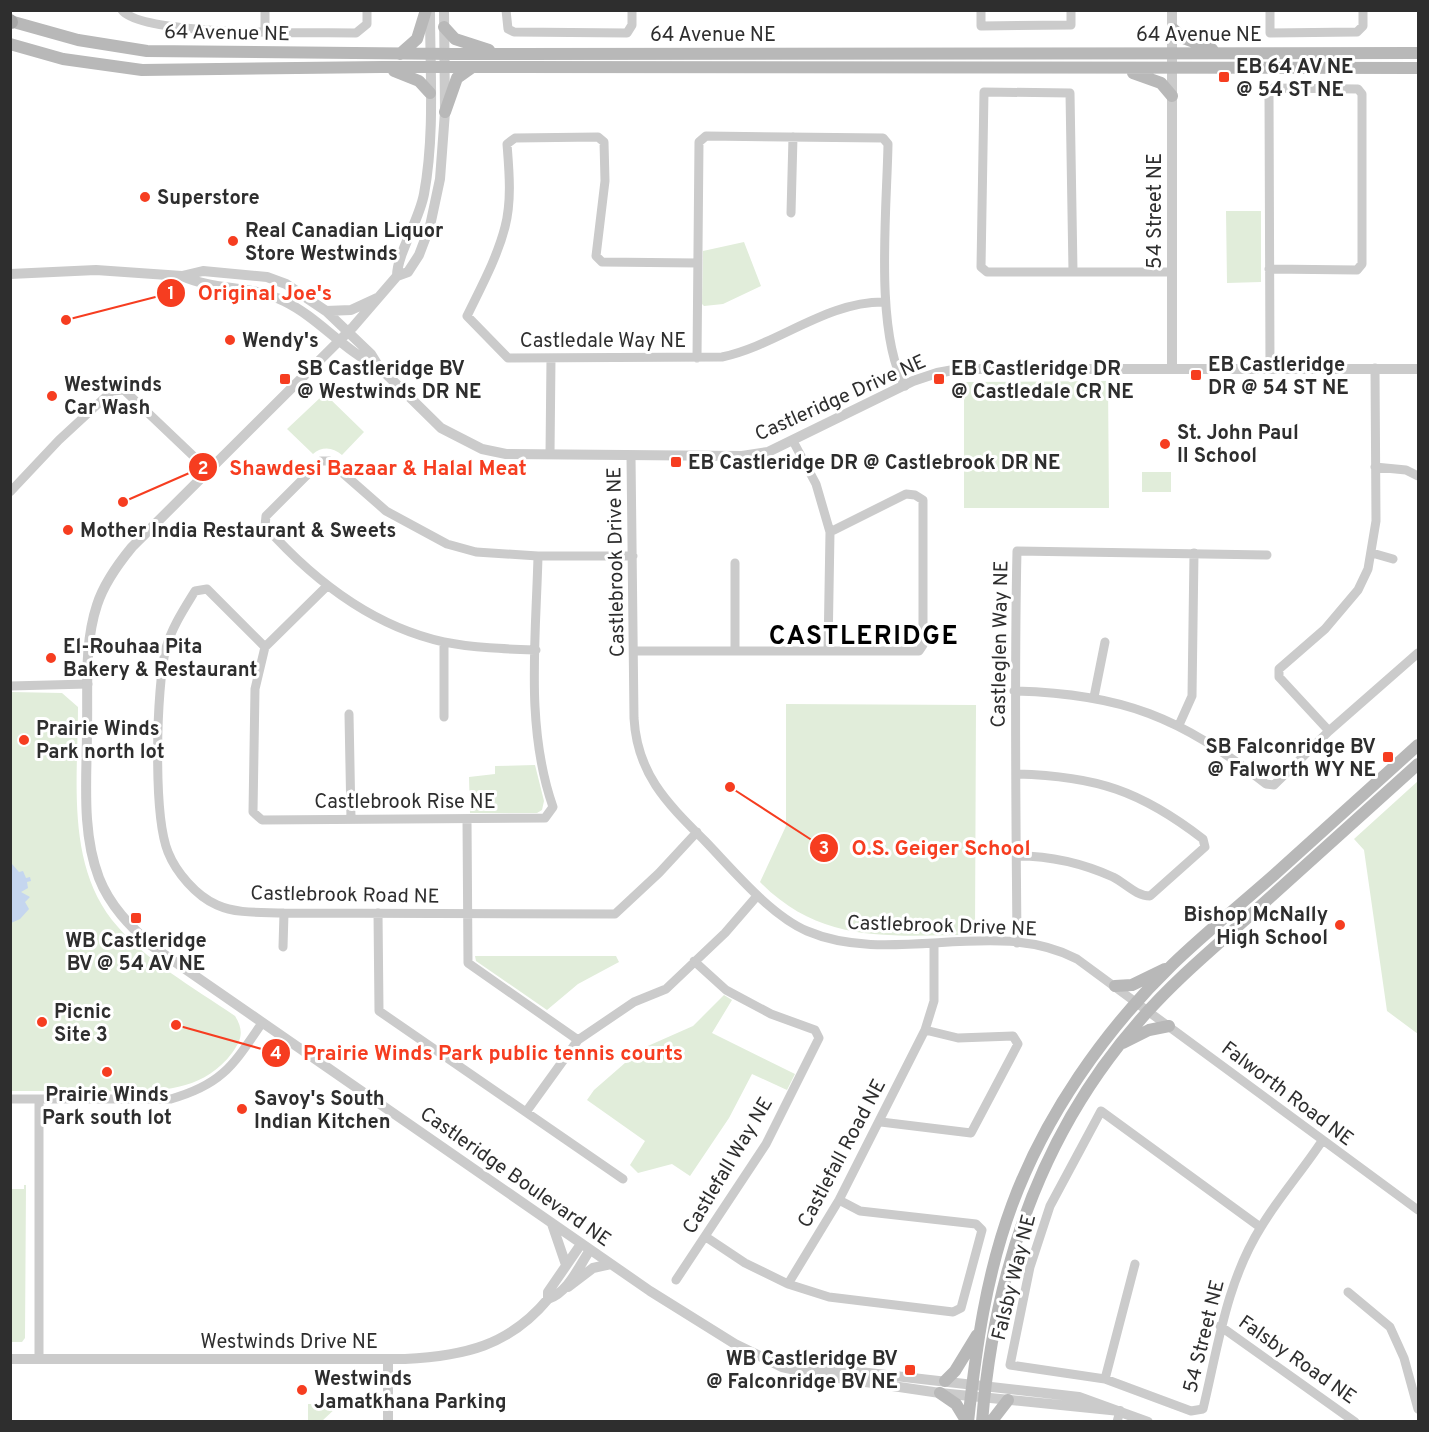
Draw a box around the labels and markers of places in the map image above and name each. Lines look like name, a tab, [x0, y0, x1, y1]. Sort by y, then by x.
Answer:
place label: EB 64 AV NE @ 54 ST NE	[1236, 55, 1354, 104]
marker: EB 64 AV NE @ 54 ST NE	[1217, 70, 1231, 84]
place label: Superstore	[157, 186, 260, 212]
marker: Superstore	[138, 190, 152, 204]
place label: Real Canadian Liquor Store Westwinds	[245, 219, 444, 268]
marker: Real Canadian Liquor Store Westwinds	[226, 234, 240, 248]
callout: Original Joe's	[156, 273, 344, 312]
place label: Wendy's	[242, 329, 319, 355]
marker: Wendy's	[223, 333, 237, 347]
place label: EB Castleridge DR @ 54 ST NE	[1208, 353, 1349, 402]
place label: SB Castleridge BV @ Westwinds DR NE	[297, 357, 481, 406]
place label: EB Castleridge DR @ Castledale CR NE	[951, 357, 1134, 406]
marker: EB Castleridge DR @ 54 ST NE	[1189, 368, 1203, 382]
marker: SB Castleridge BV @ Westwinds DR NE	[278, 372, 292, 386]
marker: EB Castleridge DR @ Castledale CR NE	[932, 372, 946, 386]
place label: Westwinds Car Wash	[64, 373, 162, 422]
marker: Westwinds Car Wash	[45, 389, 59, 403]
place label: St. John Paul II School	[1177, 421, 1299, 470]
marker: St. John Paul II School	[1158, 437, 1172, 451]
callout: Shawdesi Bazaar & Halal Meat	[188, 448, 539, 487]
place label: EB Castleridge DR @ Castlebrook DR NE	[688, 451, 1060, 477]
marker: EB Castleridge DR @ Castlebrook DR NE	[669, 455, 683, 469]
place label: Mother India Restaurant & Sweets	[80, 519, 396, 545]
marker: Mother India Restaurant & Sweets	[61, 523, 75, 537]
place label: El-Rouhaa Pita Bakery & Restaurant	[63, 635, 257, 684]
marker: El-Rouhaa Pita Bakery & Restaurant	[44, 651, 58, 665]
place label: Prairie Winds Park north lot	[36, 717, 165, 766]
marker: Prairie Winds Park north lot	[17, 733, 31, 747]
place label: SB Falconridge BV @ Falworth WY NE	[1205, 735, 1376, 784]
marker: SB Falconridge BV @ Falworth WY NE	[1381, 750, 1395, 764]
callout: O.S. Geiger School	[809, 829, 1043, 868]
place label: Bishop McNally High School	[1184, 903, 1328, 952]
marker: WB Castleridge BV @ 54 AV NE	[129, 911, 143, 925]
marker: Bishop McNally High School	[1333, 918, 1347, 932]
place label: WB Castleridge BV @ 54 AV NE	[65, 929, 207, 978]
place label: Picnic Site 3	[54, 1000, 112, 1049]
marker: Picnic Site 3	[35, 1015, 49, 1029]
callout: Prairie Winds Park public tennis courts	[261, 1034, 695, 1073]
marker: Prairie Winds Park south lot	[100, 1065, 114, 1079]
place label: Prairie Winds Park south lot	[42, 1083, 172, 1132]
place label: Savoy's South Indian Kitchen	[254, 1087, 391, 1136]
marker: Savoy's South Indian Kitchen	[235, 1102, 249, 1116]
place label: WB Castleridge BV @ Falconridge BV NE	[706, 1347, 898, 1396]
marker: WB Castleridge BV @ Falconridge BV NE	[903, 1363, 917, 1377]
place label: Westwinds Jamatkhana Parking	[314, 1367, 507, 1416]
marker: Westwinds Jamatkhana Parking	[295, 1383, 309, 1397]

